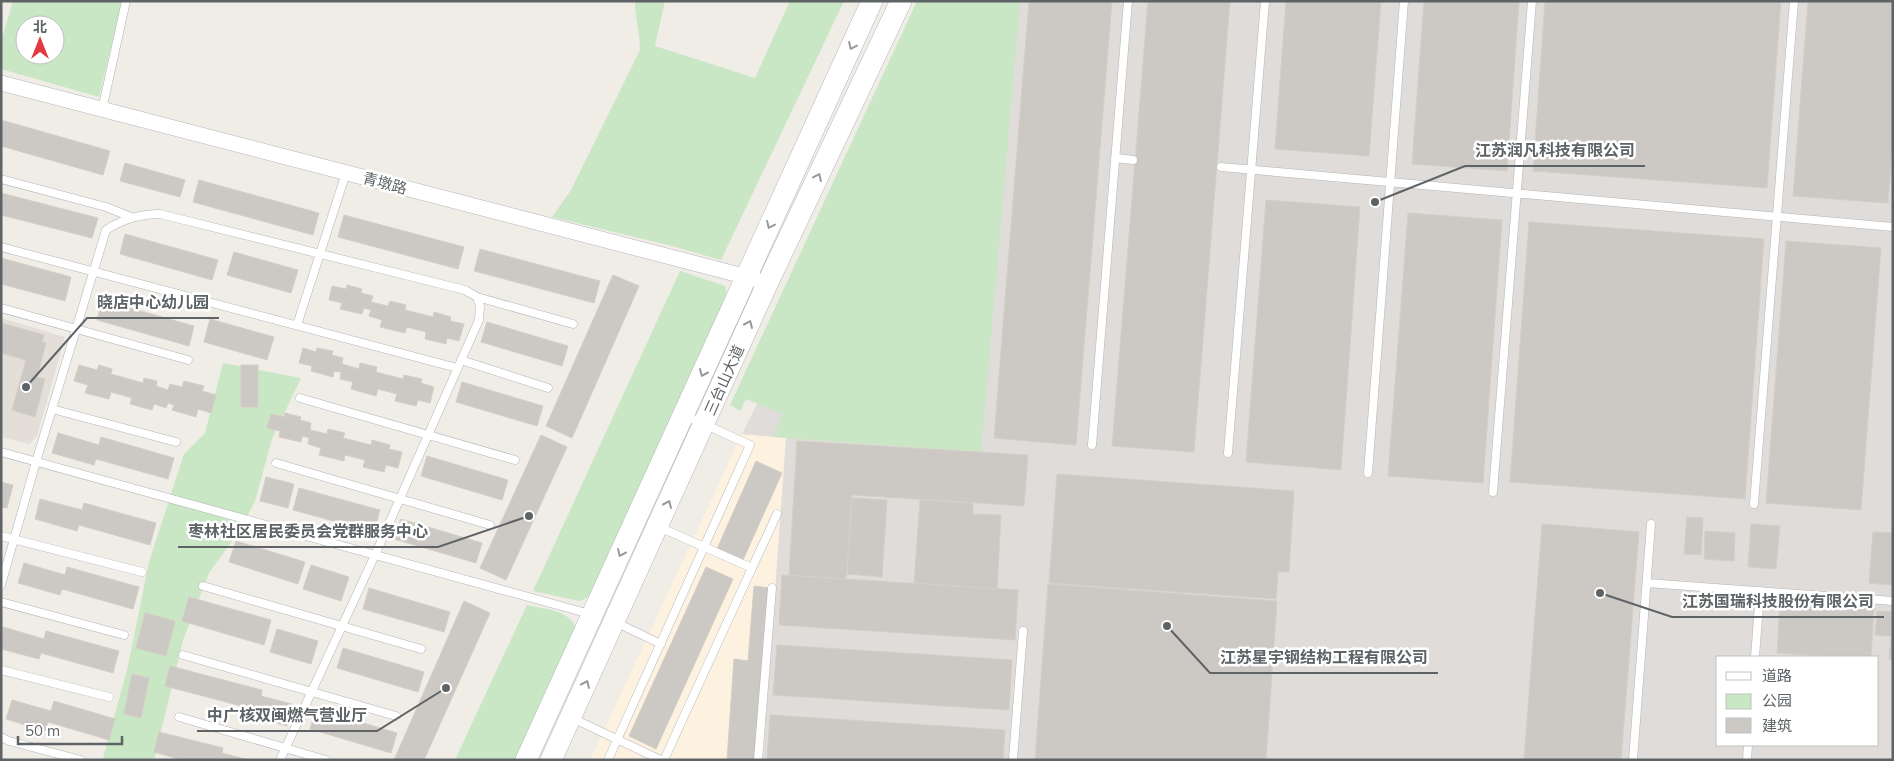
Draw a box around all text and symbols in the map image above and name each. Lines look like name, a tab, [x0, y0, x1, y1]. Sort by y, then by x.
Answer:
north arrow	[15, 15, 65, 65]
text: 北	[33, 18, 47, 36]
one-way arrow	[848, 41, 858, 50]
callout: 江苏润凡科技有限公司	[1465, 135, 1645, 166]
text: 江苏润凡科技有限公司	[1475, 140, 1635, 160]
street label: 青墩路	[361, 168, 409, 198]
one-way arrow	[812, 173, 822, 182]
one-way arrow	[766, 220, 776, 229]
callout: 晓店中心幼儿园	[87, 287, 219, 318]
text: 晓店中心幼儿园	[97, 292, 209, 312]
one-way arrow	[743, 320, 754, 329]
street label: 三台山大道	[700, 342, 748, 418]
one-way arrow	[698, 368, 709, 377]
one-way arrow	[661, 500, 672, 509]
callout: 枣林社区居民委员会党群服务中心	[178, 516, 438, 547]
text: 枣林社区居民委员会党群服务中心	[188, 521, 428, 541]
one-way arrow	[616, 548, 627, 557]
callout: 江苏国瑞科技股份有限公司	[1672, 586, 1884, 617]
text: 江苏国瑞科技股份有限公司	[1682, 591, 1874, 611]
callout: 江苏星宇钢结构工程有限公司	[1210, 642, 1438, 673]
text: 江苏星宇钢结构工程有限公司	[1220, 647, 1428, 667]
legend	[1716, 656, 1879, 746]
text: 道路	[1762, 666, 1792, 685]
one-way arrow	[579, 680, 590, 689]
text: 公园	[1762, 691, 1792, 710]
callout: 中广核双闽燃气营业厅	[197, 700, 377, 731]
text: 中广核双闽燃气营业厅	[207, 705, 367, 725]
scale bar	[18, 714, 121, 746]
text: 建筑	[1762, 716, 1792, 735]
text: 50 m	[25, 721, 60, 740]

